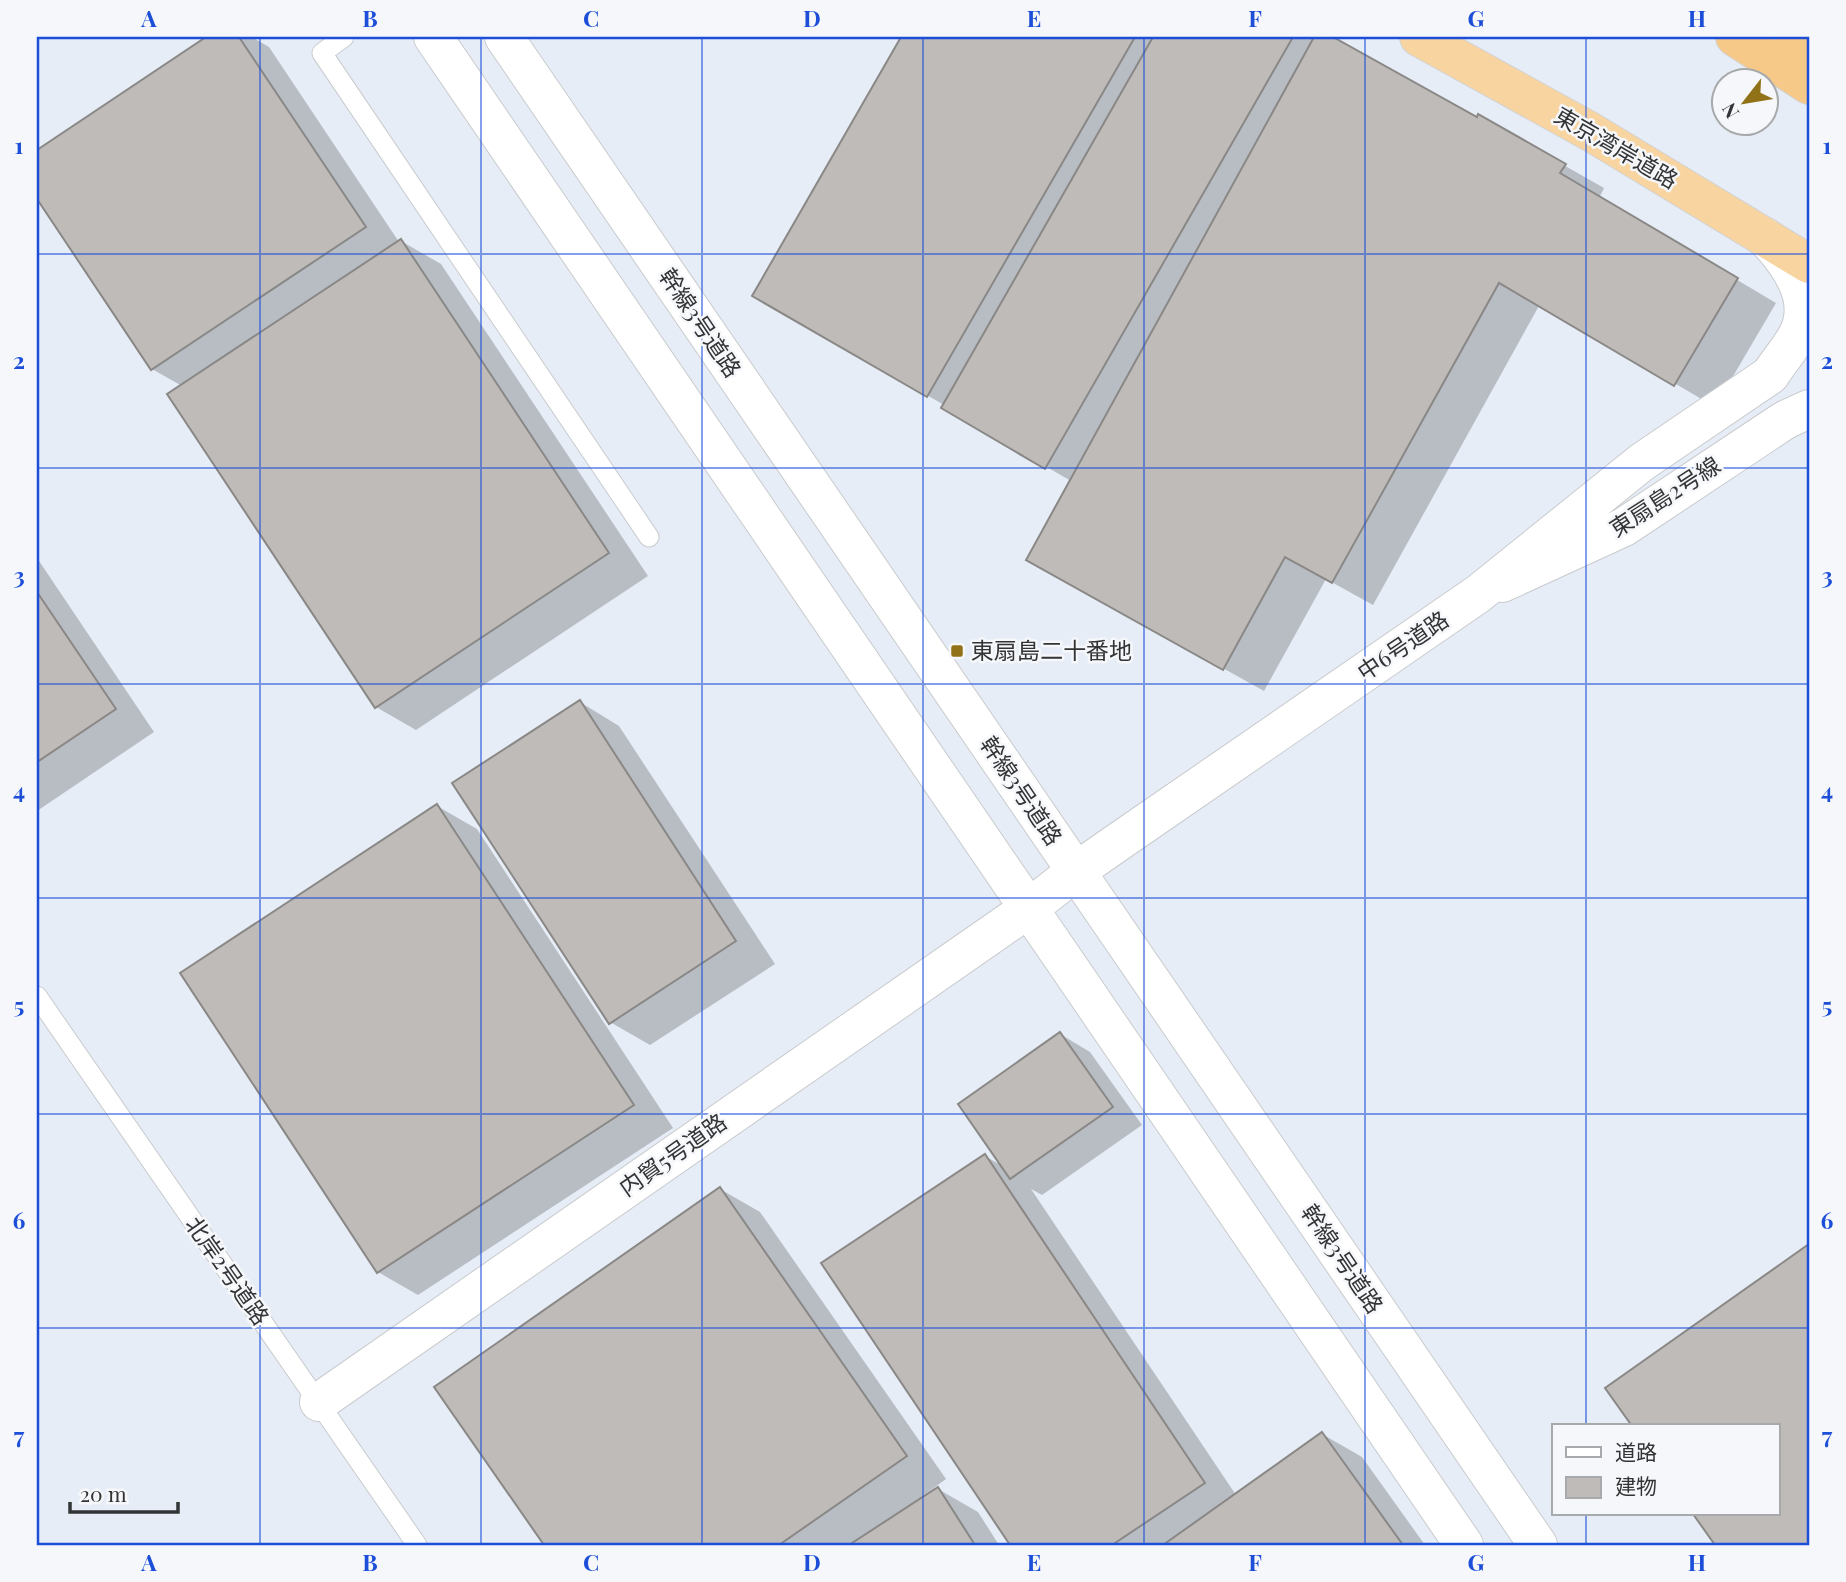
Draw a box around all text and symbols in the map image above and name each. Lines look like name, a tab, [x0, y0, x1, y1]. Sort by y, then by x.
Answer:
text: A	[140, 2, 157, 33]
text: B	[362, 2, 378, 33]
text: C	[583, 2, 599, 33]
text: D	[803, 2, 821, 33]
text: E	[1027, 2, 1041, 33]
text: F	[1248, 2, 1262, 33]
text: G	[1468, 2, 1485, 33]
text: H	[1688, 2, 1706, 33]
north arrow	[1710, 66, 1780, 136]
text: N	[1715, 98, 1744, 124]
street label: 東京湾岸道路	[1549, 99, 1684, 195]
text: 1	[15, 129, 24, 160]
text: 1	[1823, 129, 1832, 160]
street label: 幹線3号道路	[653, 262, 749, 383]
text: 2	[13, 344, 25, 375]
text: 2	[1821, 344, 1833, 375]
street label: 東扇島2号線	[1603, 448, 1725, 543]
text: 3	[13, 559, 25, 590]
text: 3	[1821, 559, 1833, 590]
street label: 中6号道路	[1350, 603, 1454, 687]
place label: 東扇島二十番地	[971, 634, 1132, 665]
marker: 東扇島二十番地	[949, 643, 965, 659]
street label: 幹線3号道路	[974, 730, 1070, 851]
text: 4	[13, 774, 25, 805]
text: 4	[1821, 774, 1833, 805]
text: 5	[14, 989, 24, 1020]
text: 5	[1822, 989, 1832, 1020]
street label: 内貿5号道路	[612, 1105, 732, 1202]
street label: 幹線3号道路	[1295, 1198, 1391, 1319]
text: 6	[13, 1204, 26, 1235]
text: 6	[1821, 1204, 1834, 1235]
street label: 北岸2号道路	[179, 1210, 277, 1331]
text: 7	[14, 1419, 25, 1450]
text: 7	[1822, 1419, 1833, 1450]
legend	[1552, 1424, 1780, 1516]
text: 道路	[1615, 1437, 1657, 1465]
scale bar	[70, 1470, 178, 1514]
text: 建物	[1615, 1471, 1657, 1499]
text: 20 m	[80, 1479, 127, 1507]
text: A	[140, 1546, 157, 1577]
text: B	[362, 1546, 378, 1577]
text: C	[583, 1546, 599, 1577]
text: D	[803, 1546, 821, 1577]
text: E	[1027, 1546, 1041, 1577]
text: F	[1248, 1546, 1262, 1577]
text: G	[1468, 1546, 1485, 1577]
text: H	[1688, 1546, 1706, 1577]

